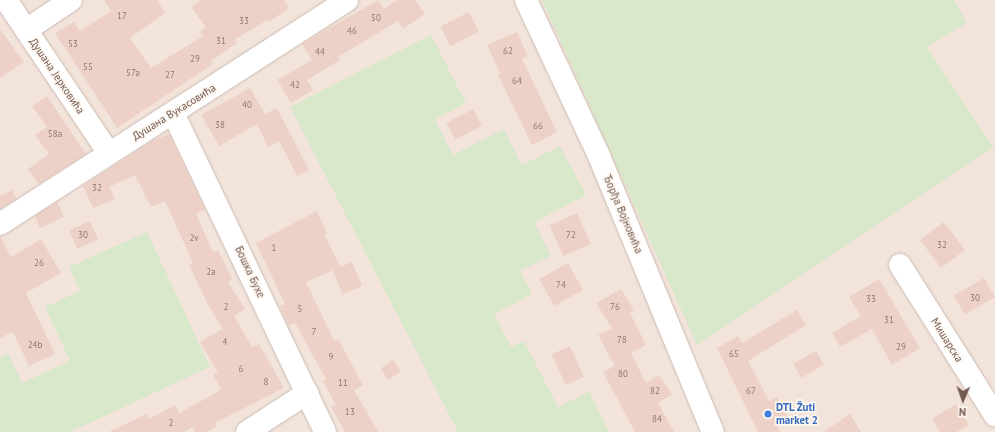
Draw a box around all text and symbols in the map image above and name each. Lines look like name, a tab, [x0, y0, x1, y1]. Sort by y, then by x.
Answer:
house number: 17	[117, 11, 127, 21]
house number: 50	[371, 13, 381, 23]
house number: 33	[239, 16, 249, 26]
house number: 46	[347, 26, 357, 36]
street label: Душана Јерковића	[27, 35, 87, 117]
house number: 31	[216, 36, 226, 46]
house number: 53	[68, 39, 78, 49]
house number: 62	[503, 46, 513, 56]
house number: 44	[315, 47, 325, 57]
house number: 29	[190, 54, 200, 64]
house number: 55	[83, 62, 93, 72]
house number: 57a	[126, 68, 140, 78]
house number: 27	[165, 70, 175, 80]
house number: 64	[512, 76, 522, 86]
house number: 42	[290, 80, 300, 90]
street label: Душана Вукасовића	[130, 81, 218, 143]
house number: 40	[242, 100, 252, 110]
house number: 38	[215, 120, 225, 130]
house number: 66	[533, 121, 543, 131]
house number: 58a	[48, 129, 62, 139]
street label: Ђорђа Војновића	[600, 173, 646, 255]
house number: 32	[92, 183, 102, 193]
house number: 30	[78, 230, 88, 240]
house number: 72	[566, 230, 576, 240]
house number: 2v	[189, 233, 199, 243]
house number: 32	[937, 240, 947, 250]
house number: 1	[272, 243, 276, 253]
street label: Бошка Бухе	[232, 244, 268, 300]
house number: 26	[34, 258, 44, 268]
house number: 2a	[206, 267, 216, 277]
house number: 74	[556, 280, 566, 290]
house number: 30	[970, 293, 980, 303]
house number: 33	[866, 294, 876, 304]
house number: 2	[224, 302, 228, 312]
house number: 76	[610, 302, 620, 312]
house number: 5	[298, 304, 302, 314]
house number: 31	[884, 315, 894, 325]
street label: Мишарска	[928, 315, 966, 365]
house number: 7	[312, 327, 316, 337]
house number: 78	[617, 335, 627, 345]
house number: 4	[223, 337, 227, 347]
house number: 24b	[28, 340, 42, 350]
house number: 29	[896, 342, 906, 352]
house number: 65	[729, 349, 739, 359]
house number: 9	[329, 352, 333, 362]
house number: 6	[239, 364, 243, 374]
house number: 80	[618, 369, 628, 379]
house number: 8	[264, 377, 268, 387]
house number: 11	[338, 378, 348, 388]
north arrow	[943, 380, 983, 420]
house number: 82	[650, 386, 660, 396]
house number: 67	[746, 386, 756, 396]
place label: DTL Žuti market 2	[776, 401, 818, 427]
text: N	[959, 405, 966, 419]
house number: 13	[345, 407, 355, 417]
marker: DTL Žuti market 2	[763, 409, 773, 419]
house number: 84	[652, 414, 662, 424]
house number: 2	[169, 418, 173, 428]

